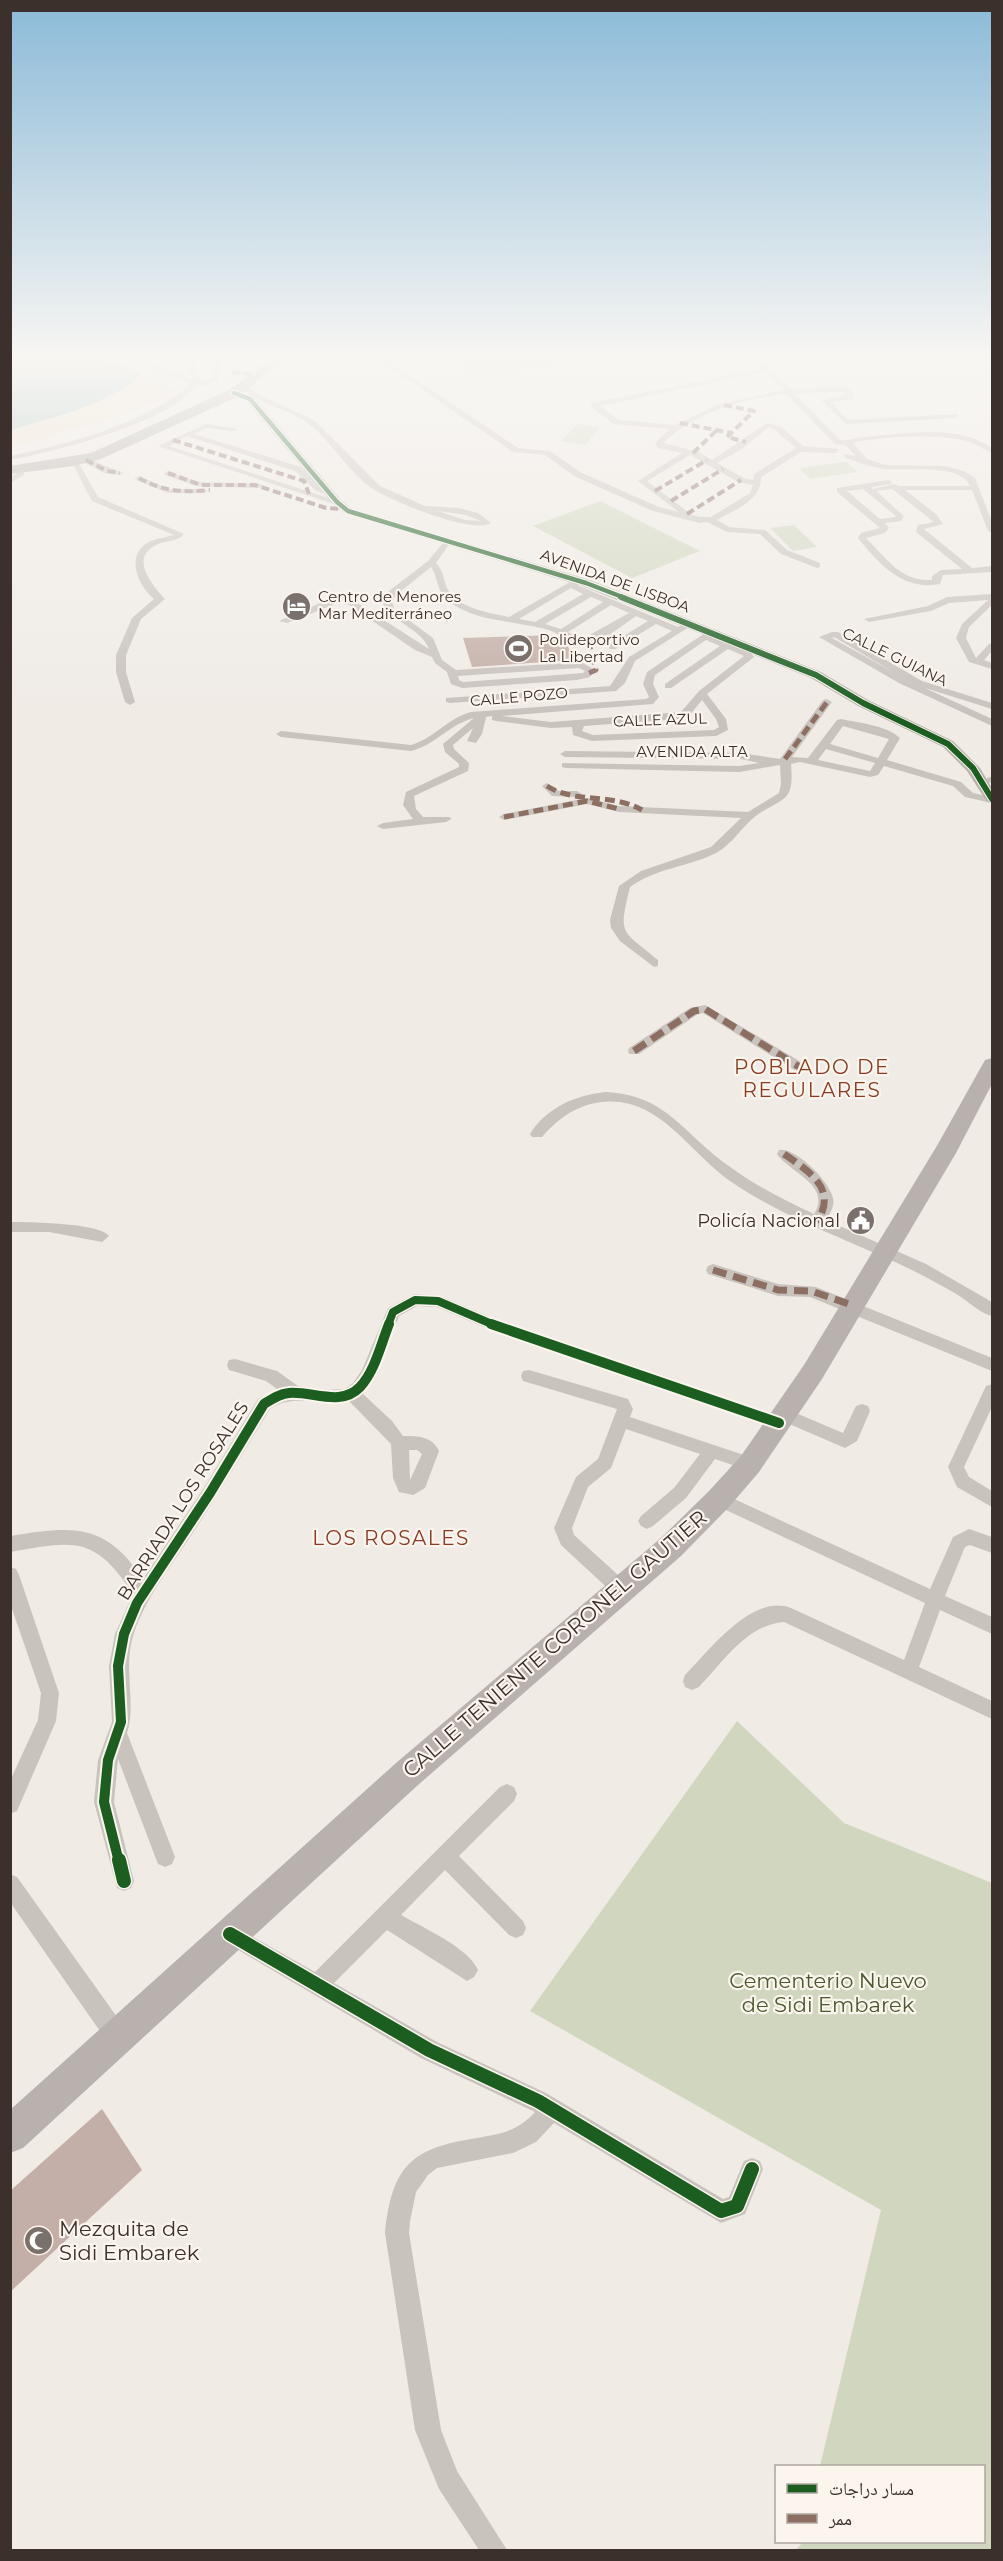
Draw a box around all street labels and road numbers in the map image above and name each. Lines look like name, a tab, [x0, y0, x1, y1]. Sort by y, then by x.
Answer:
street label: AVENIDA DE LISBOA	[538, 545, 693, 616]
street label: CALLE GUIANA	[840, 623, 951, 690]
street label: CALLE POZO	[469, 683, 569, 710]
street label: CALLE AZUL	[613, 708, 707, 731]
street label: AVENIDA ALTA	[636, 742, 748, 761]
street label: BARRIADA LOS ROSALES	[113, 1398, 253, 1604]
street label: CALLE TENIENTE CORONEL GAUTIER	[398, 1505, 712, 1783]

